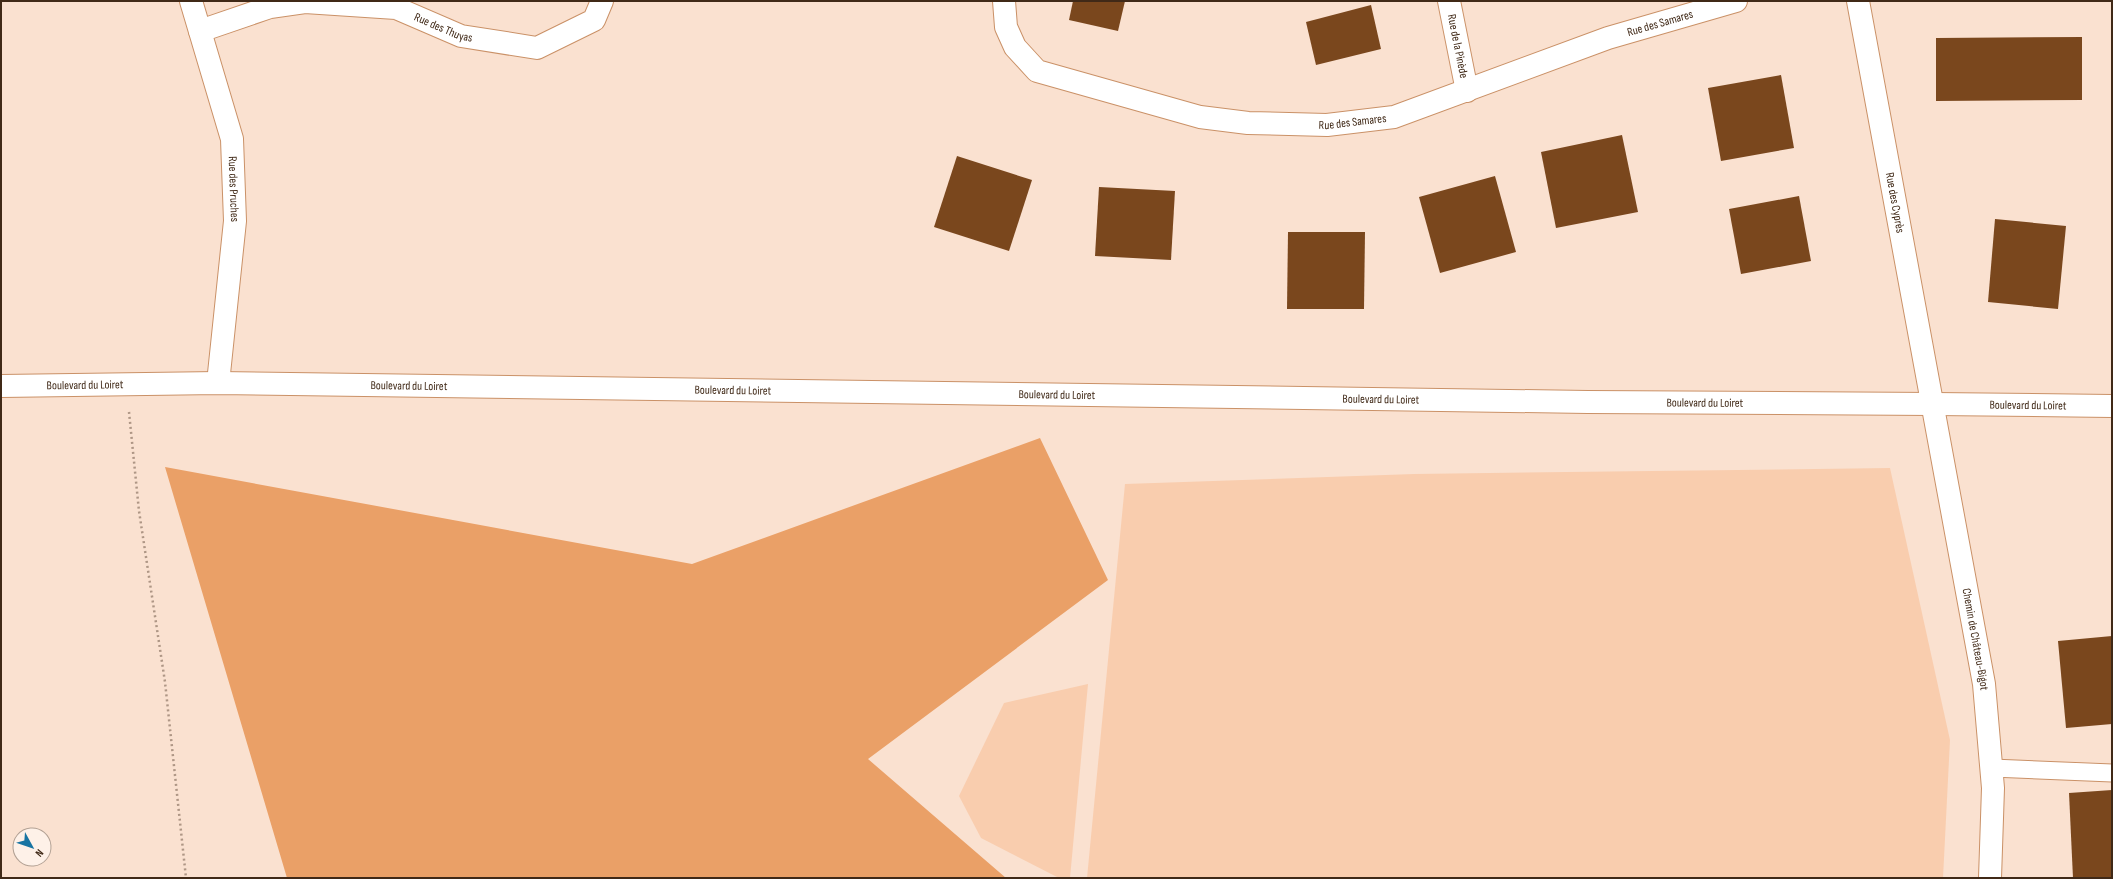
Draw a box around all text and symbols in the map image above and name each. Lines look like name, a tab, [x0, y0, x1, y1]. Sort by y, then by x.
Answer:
street label: Rue des Samares	[1625, 7, 1695, 40]
street label: Rue des Thuyas	[412, 10, 473, 46]
street label: Rue de la Pinède	[1444, 13, 1471, 80]
street label: Rue des Samares	[1319, 111, 1387, 133]
street label: Rue des Pruches	[225, 156, 242, 222]
street label: Rue des Cyprès	[1882, 171, 1908, 234]
street label: Boulevard du Loiret	[46, 377, 124, 393]
street label: Boulevard du Loiret	[370, 378, 448, 394]
street label: Boulevard du Loiret	[694, 383, 772, 399]
street label: Boulevard du Loiret	[1018, 387, 1096, 403]
street label: Boulevard du Loiret	[1342, 392, 1420, 408]
street label: Boulevard du Loiret	[1666, 395, 1744, 411]
street label: Boulevard du Loiret	[1989, 398, 2067, 413]
street label: Chemin de Château-Bigot	[1958, 587, 1992, 691]
north arrow	[12, 827, 52, 867]
text: N	[32, 847, 46, 860]

